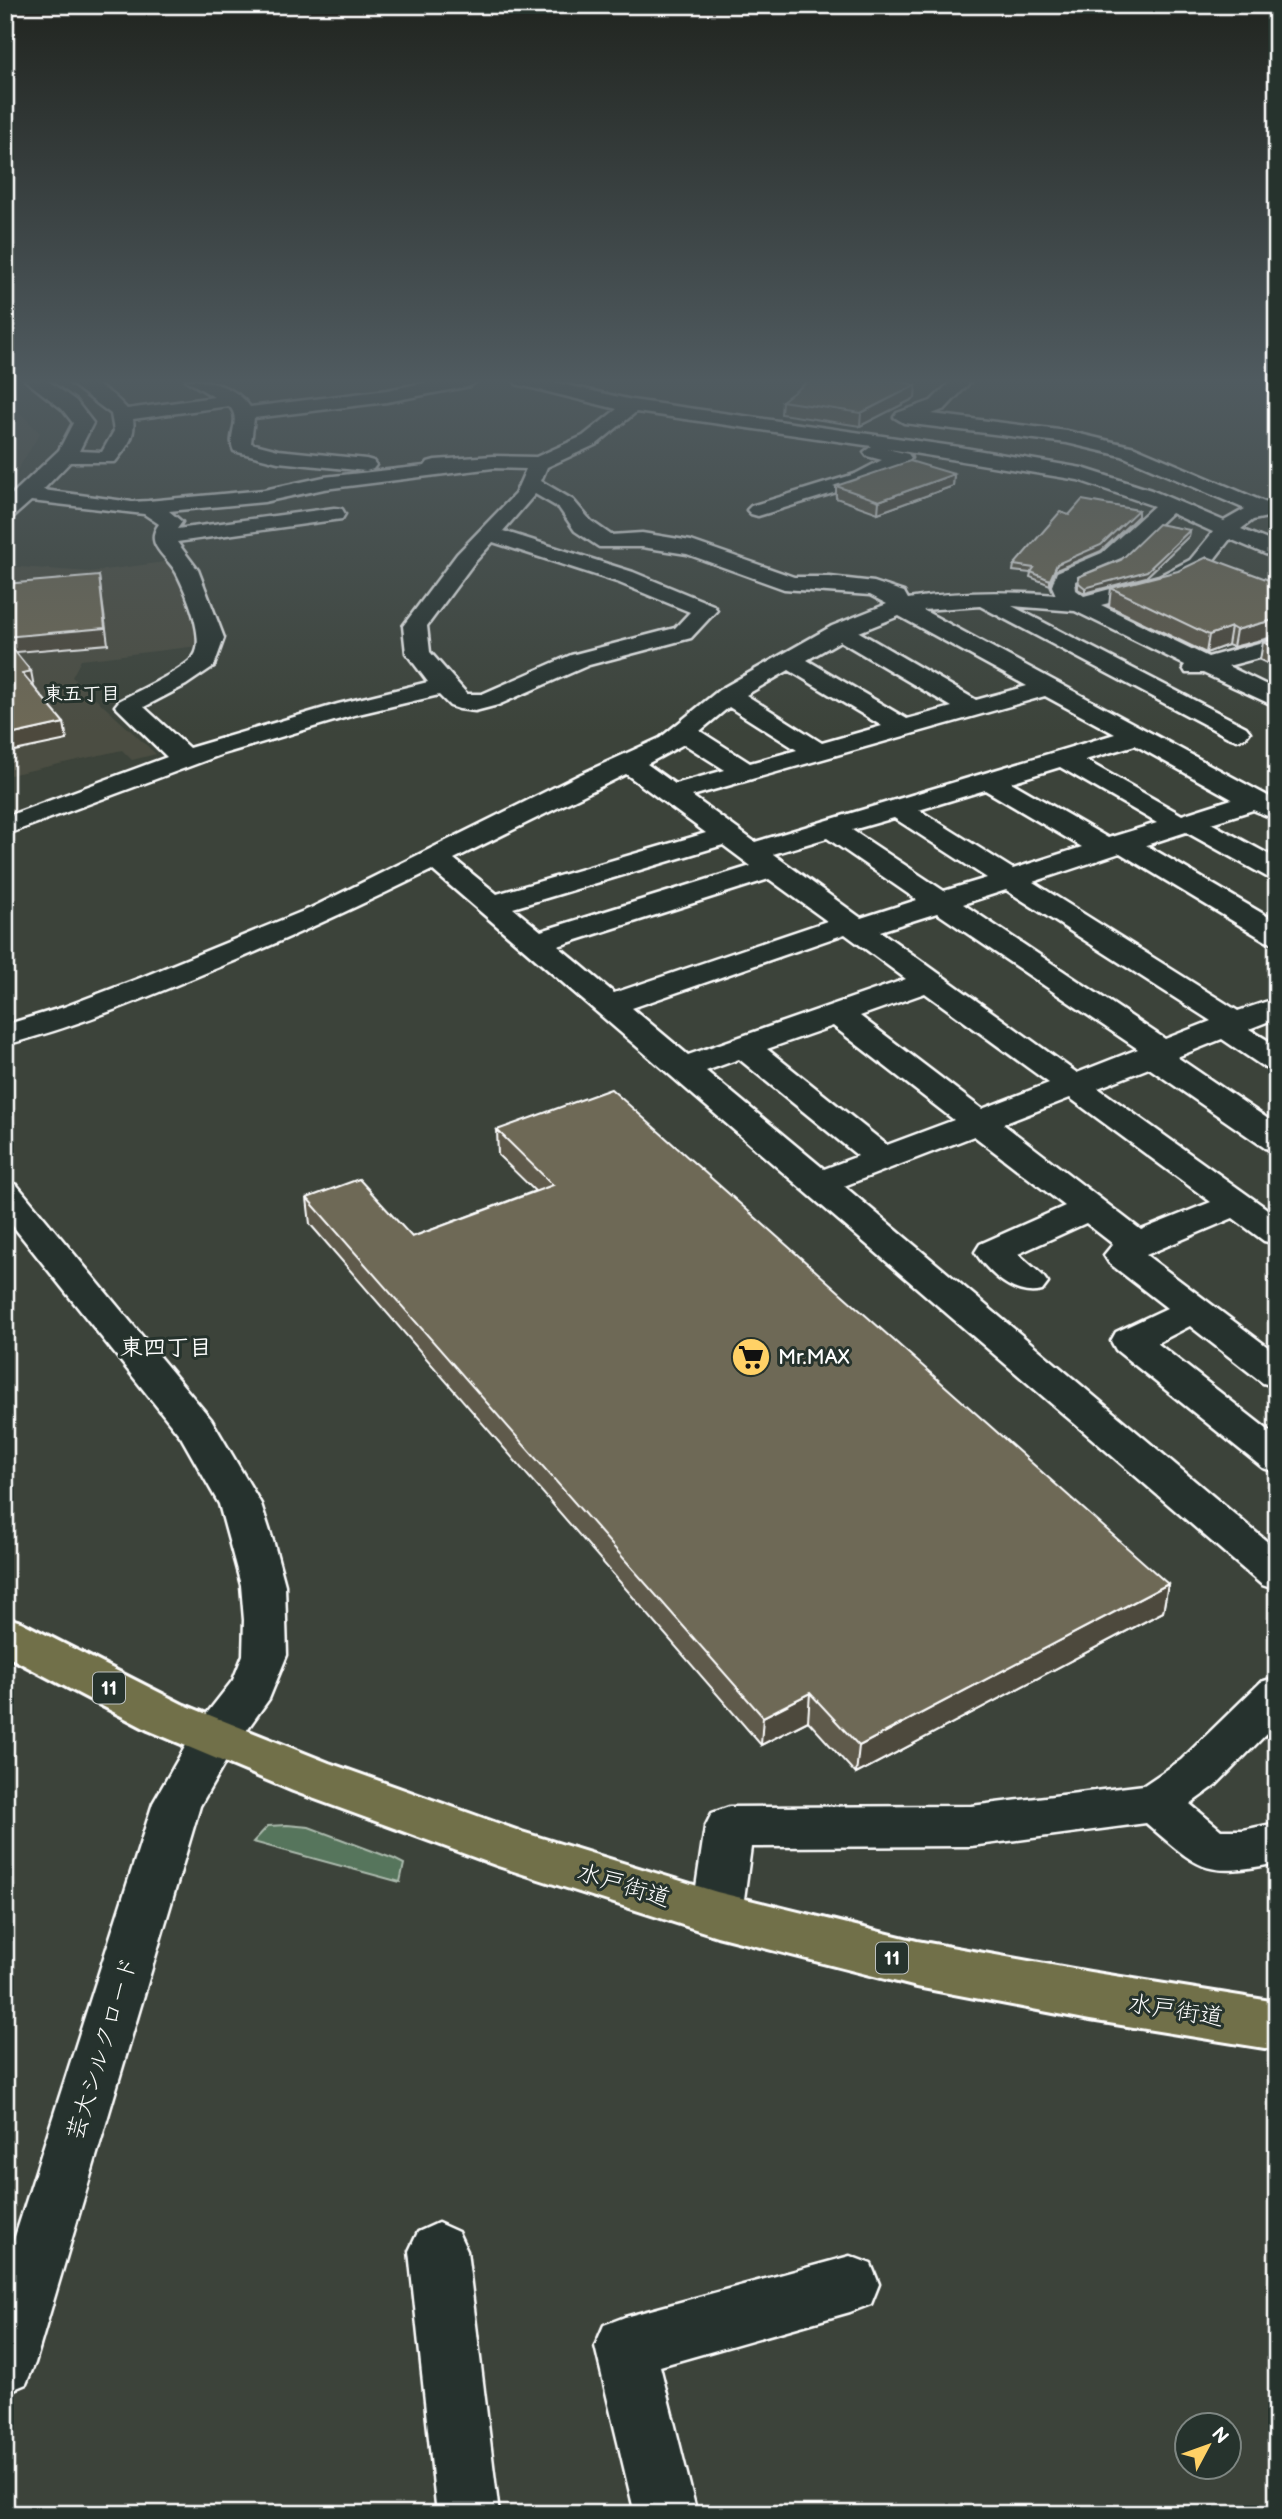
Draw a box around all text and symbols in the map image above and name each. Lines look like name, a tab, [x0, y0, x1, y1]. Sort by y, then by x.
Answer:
district label: 東五丁目	[44, 683, 120, 706]
district label: 東四丁目	[120, 1334, 212, 1362]
supermarket icon: Mr.MAX	[730, 1336, 772, 1378]
place label: Mr.MAX	[778, 1345, 850, 1370]
road number: 11	[93, 1672, 125, 1704]
street label: 水戸街道	[574, 1858, 674, 1913]
road number: 11	[876, 1942, 908, 1974]
street label: 芸大シルクロード	[61, 1953, 144, 2144]
street label: 水戸街道	[1126, 1989, 1226, 2032]
north arrow	[1174, 2410, 1244, 2480]
text: N	[1206, 2423, 1233, 2449]

